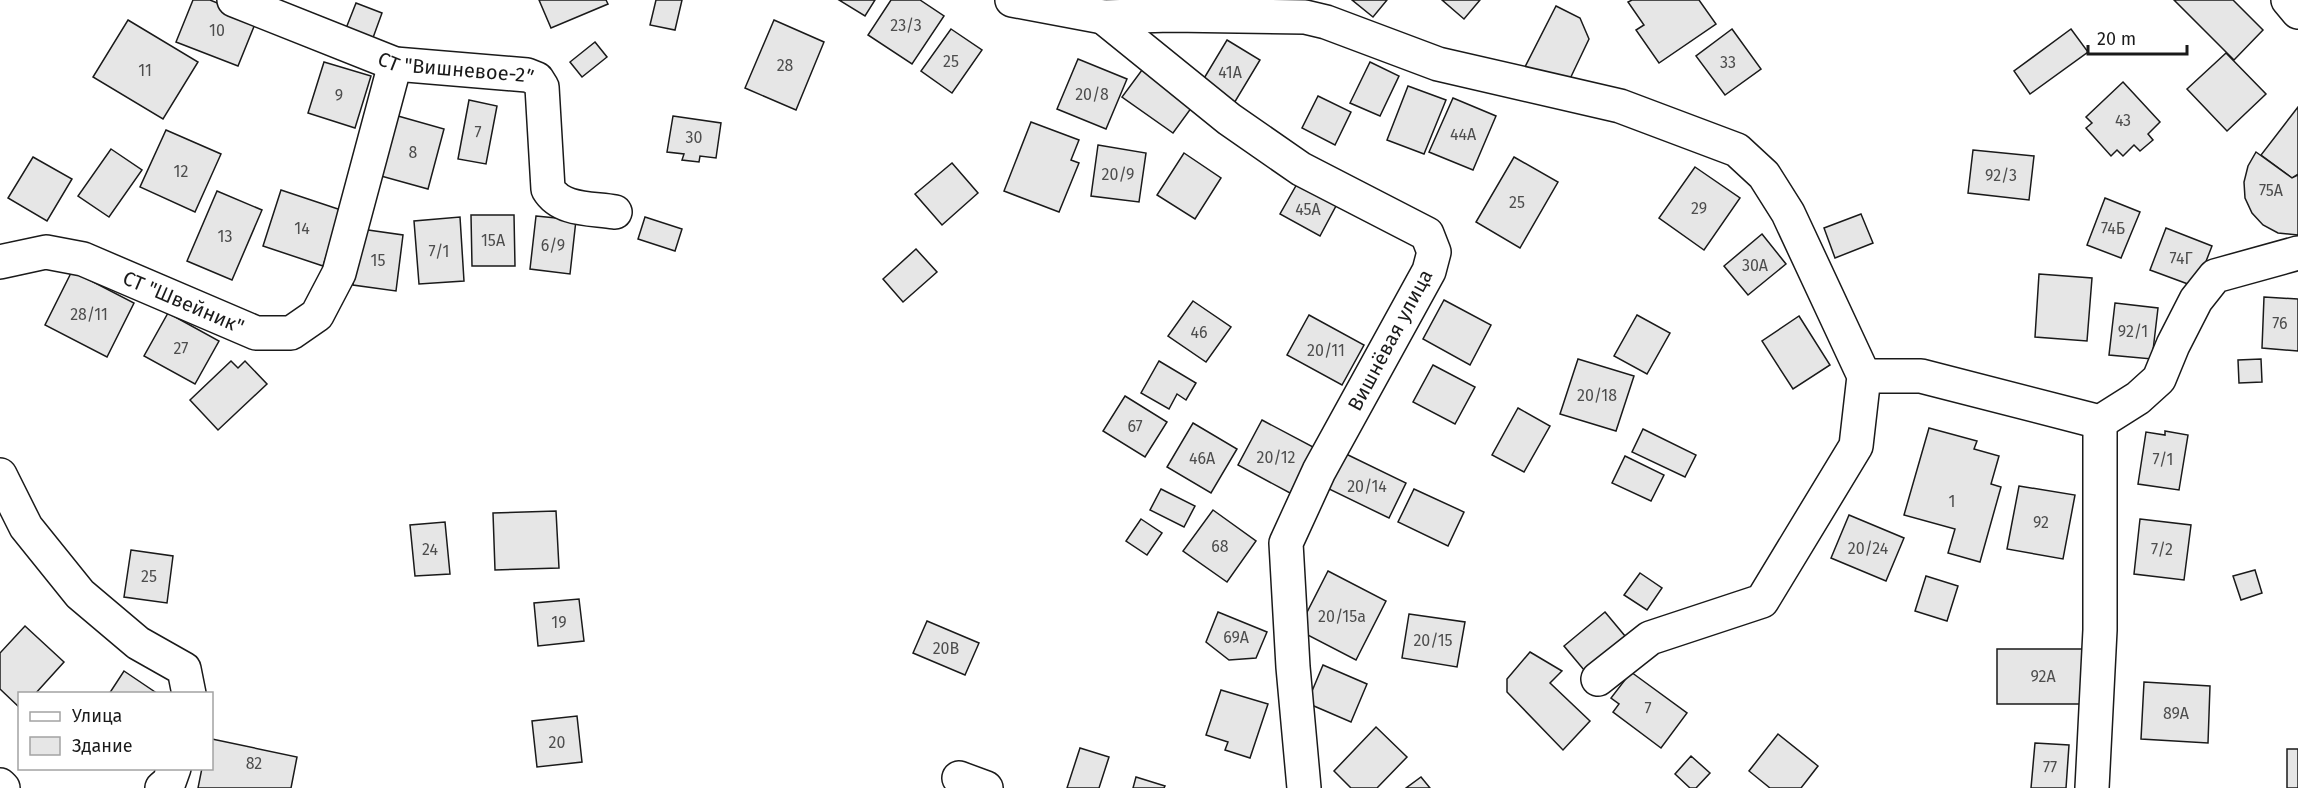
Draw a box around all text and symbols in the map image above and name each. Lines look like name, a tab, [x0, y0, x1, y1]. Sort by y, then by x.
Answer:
house number: 23/3	[890, 16, 922, 35]
scale bar	[2088, 18, 2187, 56]
house number: 10	[209, 21, 225, 40]
text: 20 m	[2097, 28, 2136, 50]
street label: СТ "Вишневое-2"	[375, 46, 537, 88]
house number: 25	[943, 52, 959, 71]
house number: 33	[1720, 53, 1736, 72]
house number: 28	[777, 56, 794, 75]
house number: 11	[138, 61, 152, 80]
house number: 41А	[1218, 63, 1243, 82]
house number: 20/8	[1075, 85, 1109, 104]
house number: 9	[335, 86, 343, 105]
house number: 43	[2115, 111, 2131, 130]
house number: 7	[474, 123, 482, 142]
house number: 44А	[1450, 125, 1477, 144]
house number: 30	[686, 128, 703, 147]
house number: 8	[409, 143, 418, 162]
house number: 12	[174, 162, 188, 181]
house number: 20/9	[1102, 165, 1134, 184]
house number: 92/3	[1985, 166, 2017, 185]
house number: 75А	[2259, 181, 2284, 200]
house number: 25	[1509, 193, 1525, 212]
house number: 29	[1691, 199, 1707, 218]
house number: 45А	[1295, 200, 1322, 219]
house number: 14	[294, 219, 310, 238]
house number: 74Б	[2101, 219, 2125, 238]
house number: 13	[218, 227, 232, 246]
house number: 15А	[481, 231, 506, 250]
house number: 6/9	[541, 236, 565, 255]
house number: 7/1	[429, 242, 449, 261]
house number: 74Г	[2169, 249, 2193, 268]
house number: 15	[371, 251, 385, 270]
house number: 30А	[1742, 256, 1769, 275]
street label: СТ "Швейник"	[119, 265, 248, 338]
street label: Вишнёвая улица	[1343, 265, 1437, 415]
house number: 28/11	[70, 305, 108, 324]
house number: 76	[2272, 314, 2288, 333]
house number: 92/1	[2118, 322, 2148, 341]
house number: 46	[1190, 323, 1208, 342]
house number: 27	[174, 339, 188, 358]
house number: 20/11	[1307, 341, 1345, 360]
house number: 20/18	[1577, 386, 1617, 405]
house number: 67	[1127, 417, 1143, 436]
house number: 20/12	[1256, 448, 1296, 467]
house number: 46А	[1189, 449, 1216, 468]
house number: 7/1	[2153, 450, 2173, 469]
house number: 20/14	[1347, 477, 1387, 496]
house number: 1	[1949, 492, 1955, 511]
house number: 92	[2033, 513, 2049, 532]
house number: 68	[1211, 537, 1229, 556]
house number: 20/24	[1848, 539, 1889, 558]
house number: 24	[422, 540, 438, 559]
house number: 7/2	[2151, 540, 2173, 559]
house number: 25	[141, 567, 157, 586]
house number: 20/15а	[1318, 607, 1366, 626]
house number: 19	[551, 613, 567, 632]
house number: 69А	[1223, 628, 1250, 647]
house number: 20/15	[1413, 631, 1453, 650]
house number: 20В	[933, 639, 960, 658]
house number: 92А	[2030, 667, 2056, 686]
legend	[18, 692, 213, 770]
house number: 7	[1644, 699, 1652, 718]
house number: 89А	[2163, 704, 2190, 723]
text: Улица	[72, 705, 122, 727]
house number: 20	[549, 733, 565, 752]
text: Здание	[72, 735, 133, 757]
house number: 82	[246, 754, 262, 773]
house number: 77	[2043, 758, 2057, 777]

